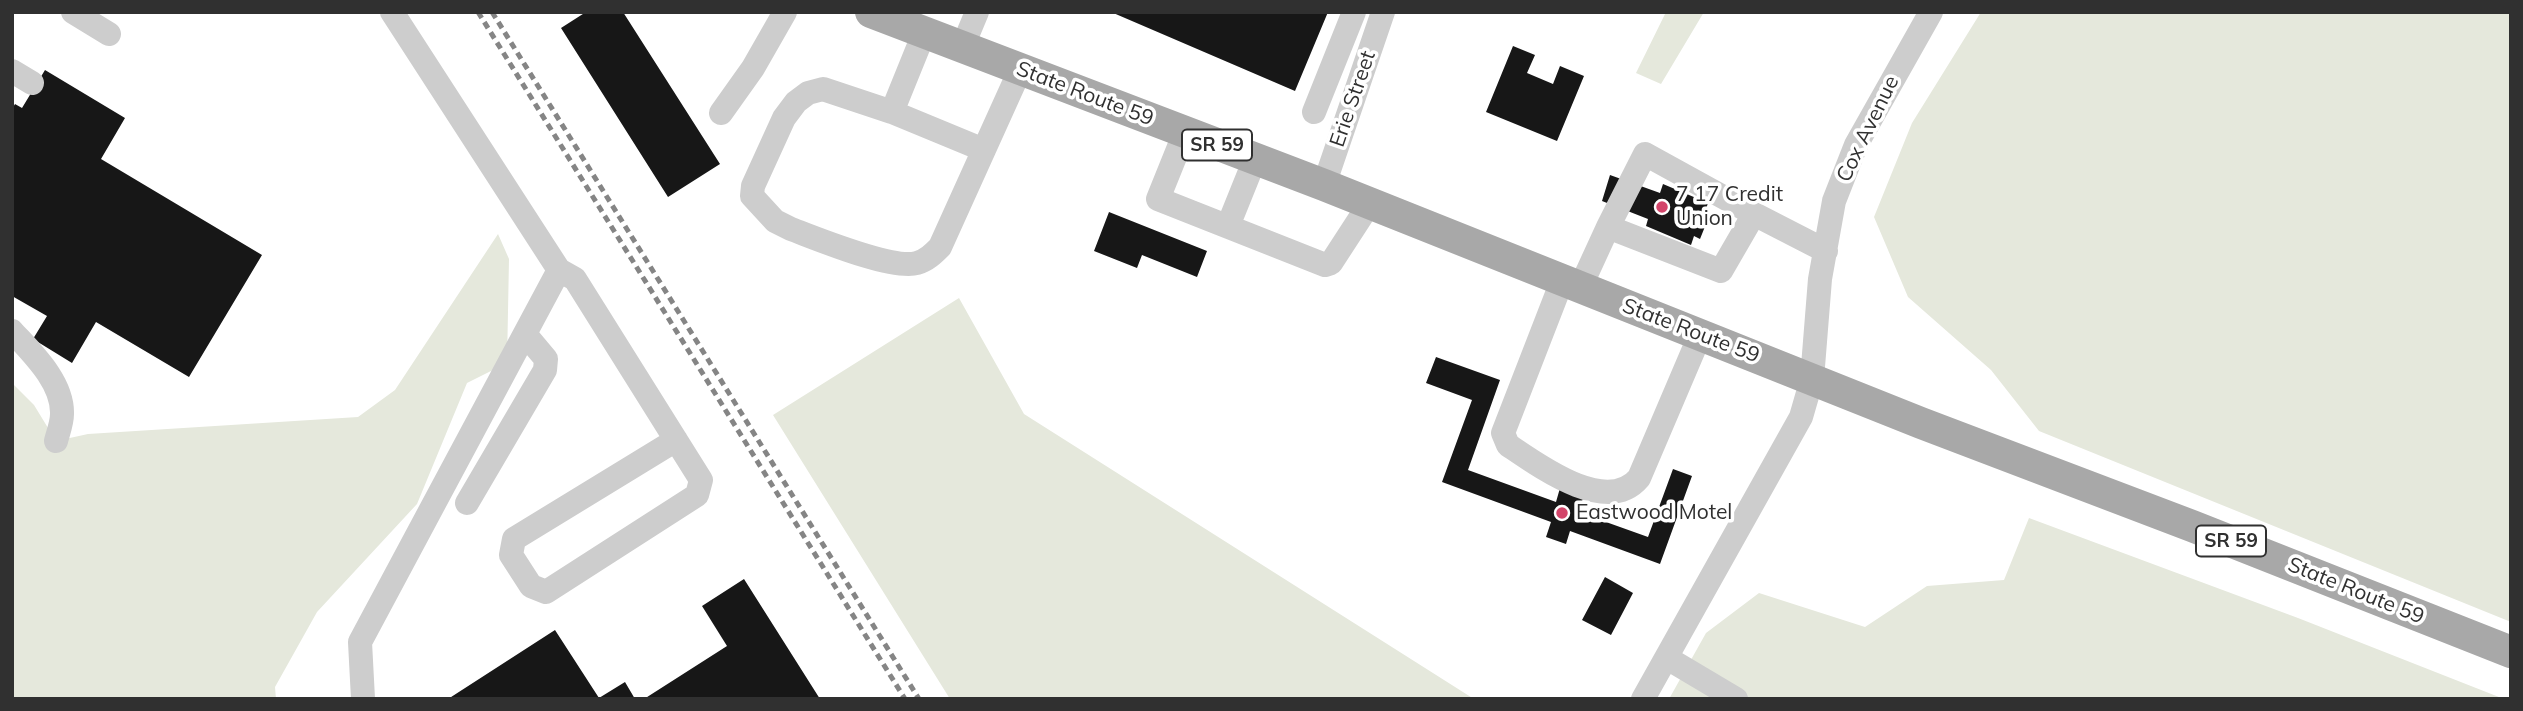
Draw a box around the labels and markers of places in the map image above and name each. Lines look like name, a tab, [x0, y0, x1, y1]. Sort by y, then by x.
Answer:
place label: 7 17 Credit Union	[1676, 182, 1783, 232]
marker: 7 17 Credit Union	[1654, 199, 1670, 215]
place label: Eastwood Motel	[1576, 500, 1732, 526]
marker: Eastwood Motel	[1554, 505, 1570, 521]

